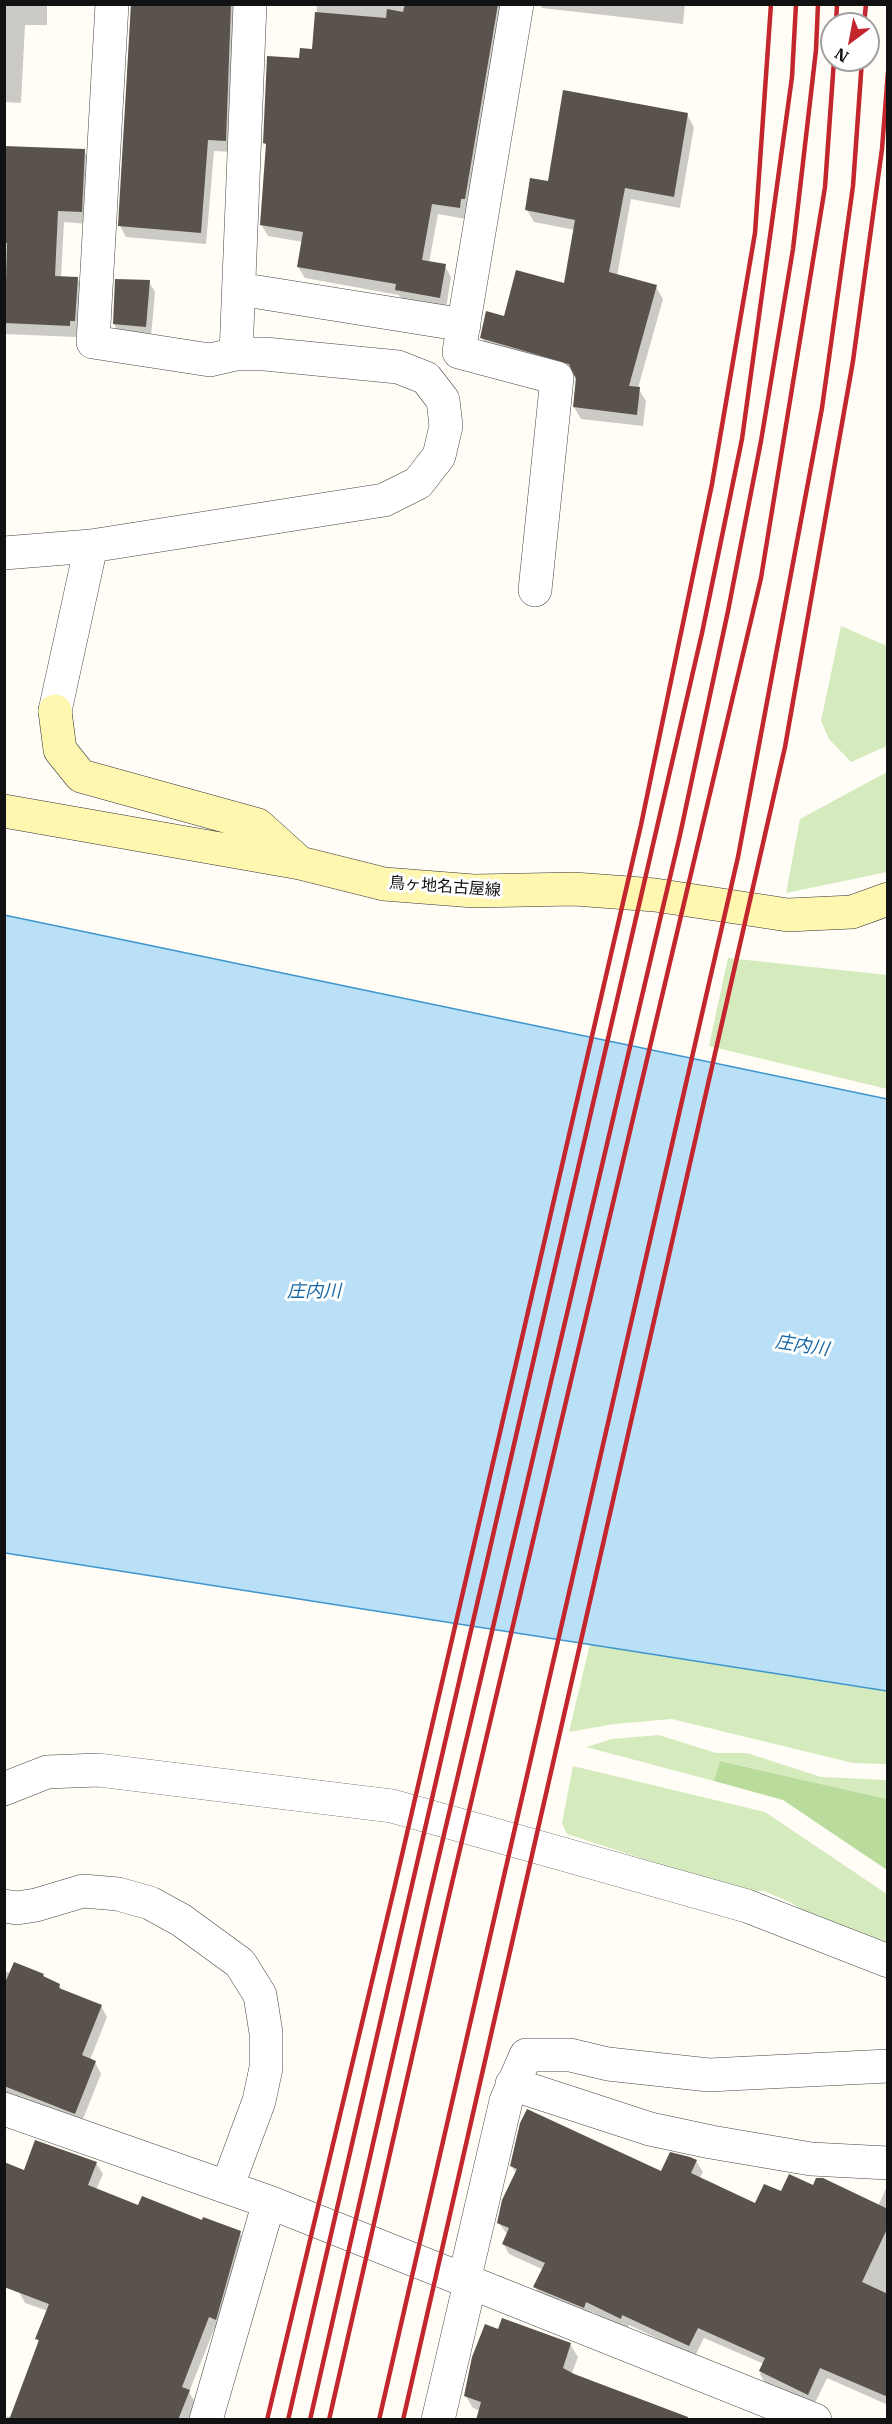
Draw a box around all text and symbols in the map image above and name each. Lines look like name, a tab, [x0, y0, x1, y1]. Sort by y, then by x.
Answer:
north arrow	[820, 12, 880, 72]
text: N	[831, 44, 852, 67]
street label: 鳥ヶ地名古屋線	[388, 874, 502, 900]
water label: 庄内川	[287, 1281, 341, 1303]
water label: 庄内川	[774, 1331, 830, 1361]

